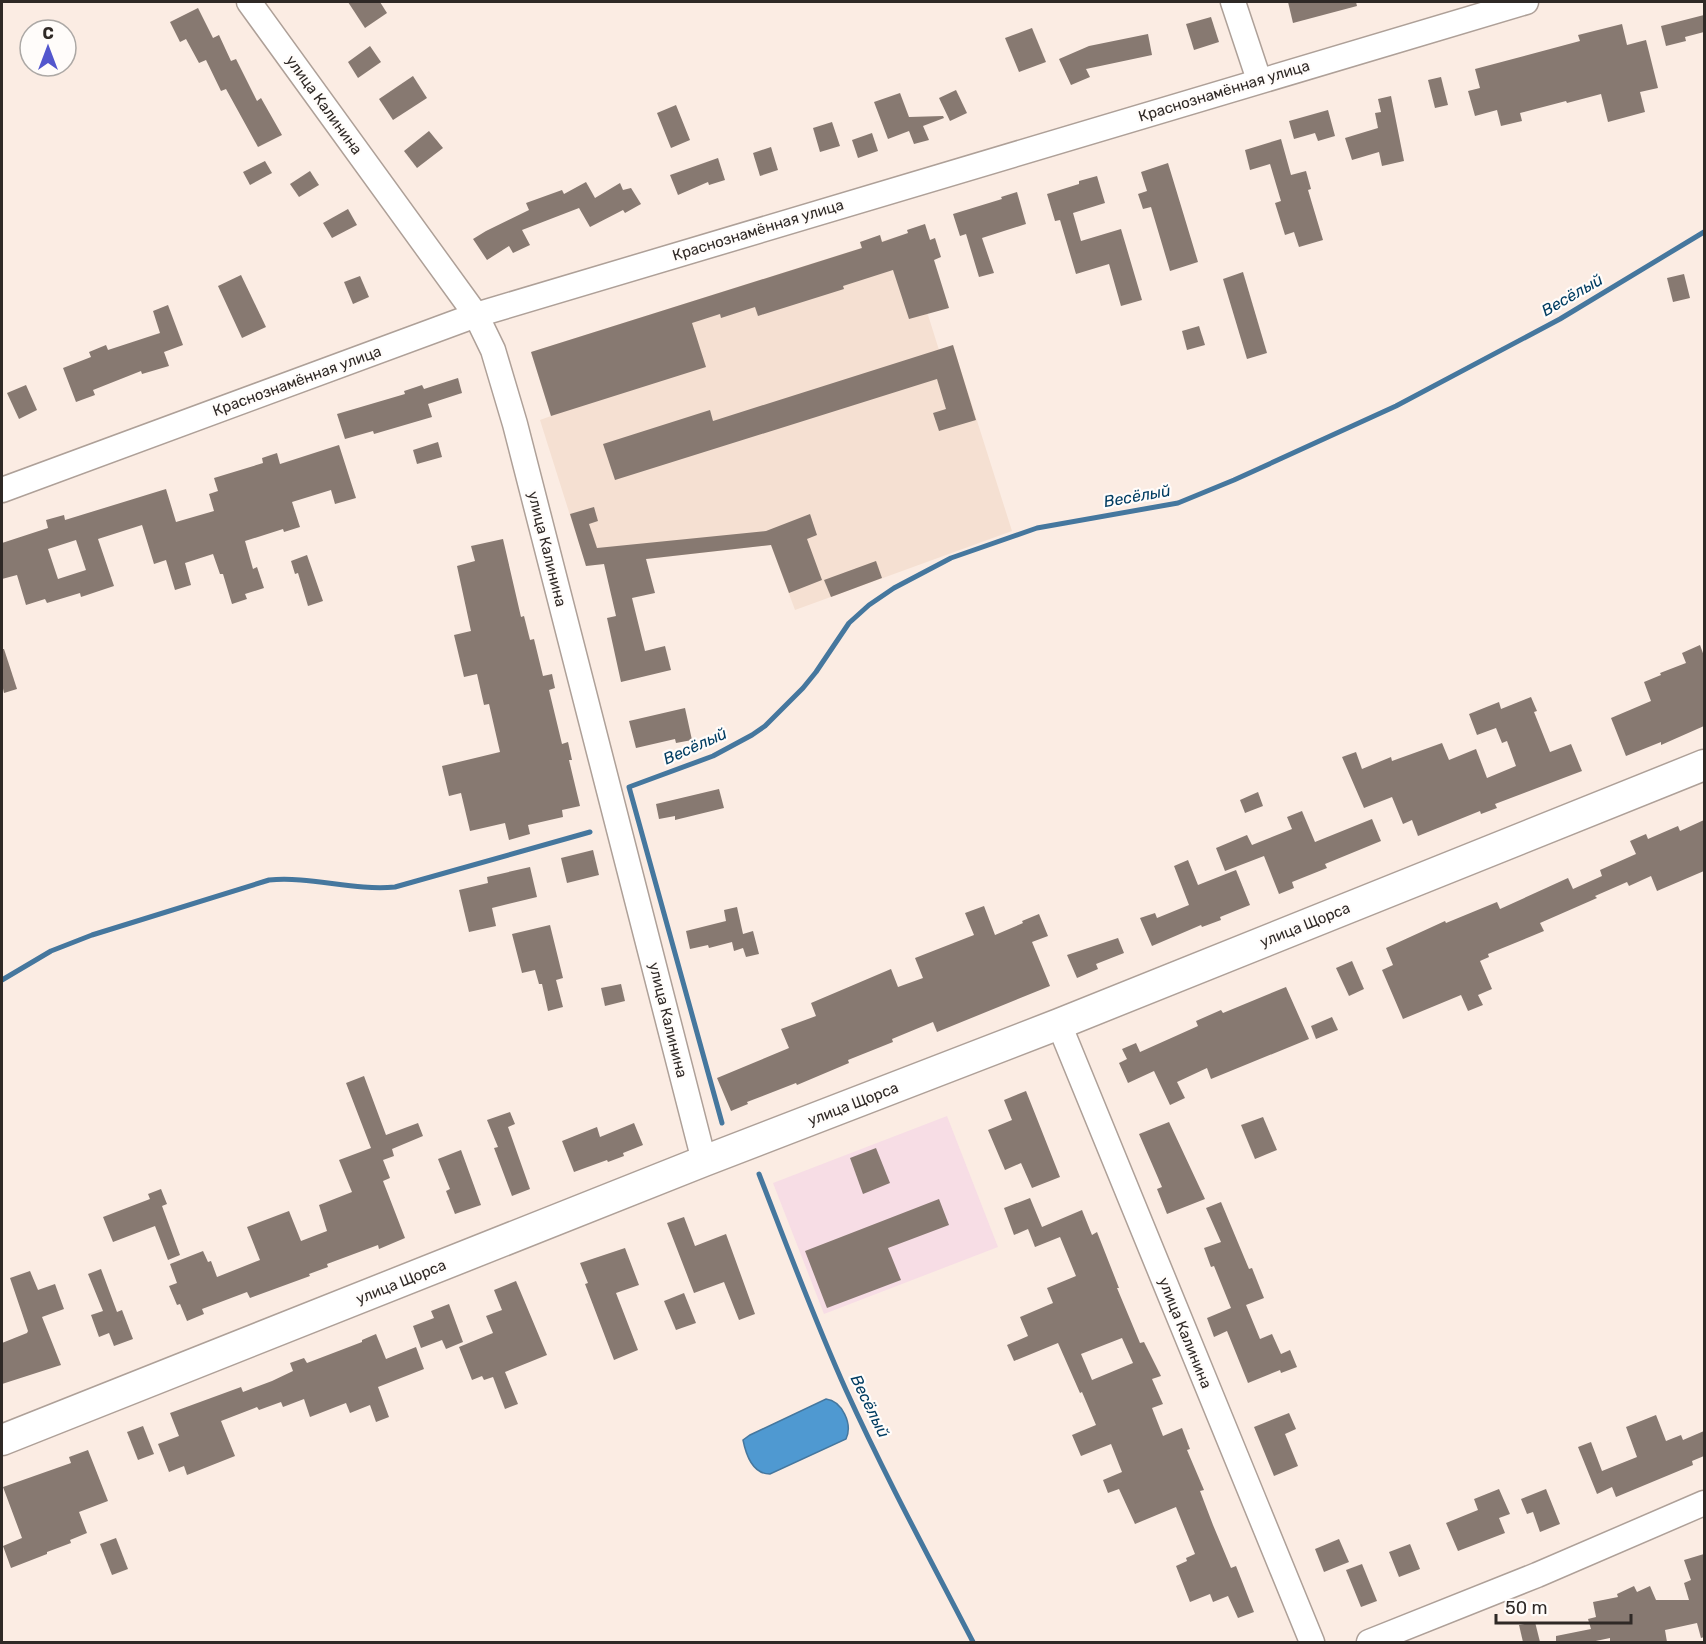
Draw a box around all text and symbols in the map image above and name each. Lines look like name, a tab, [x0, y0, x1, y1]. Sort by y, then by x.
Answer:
north arrow	[18, 18, 78, 78]
text: С	[42, 24, 54, 43]
street label: улица Калинина	[282, 52, 366, 158]
street label: Краснознамённая улица	[1136, 56, 1312, 126]
street label: Краснознамённая улица	[670, 195, 846, 265]
water label: Весёлый	[1538, 270, 1606, 320]
street label: Краснознамённая улица	[210, 342, 384, 420]
water label: Весёлый	[1102, 481, 1172, 511]
street label: улица Калинина	[524, 489, 570, 609]
water label: Весёлый	[660, 723, 730, 768]
street label: улица Щорса	[1257, 899, 1353, 951]
street label: улица Калинина	[645, 960, 691, 1080]
street label: улица Щорса	[805, 1078, 901, 1130]
street label: улица Щорса	[353, 1256, 449, 1308]
street label: улица Калинина	[1155, 1275, 1215, 1391]
water label: Весёлый	[847, 1371, 894, 1441]
scale bar	[1496, 1587, 1631, 1625]
text: 50 m	[1505, 1597, 1548, 1619]

